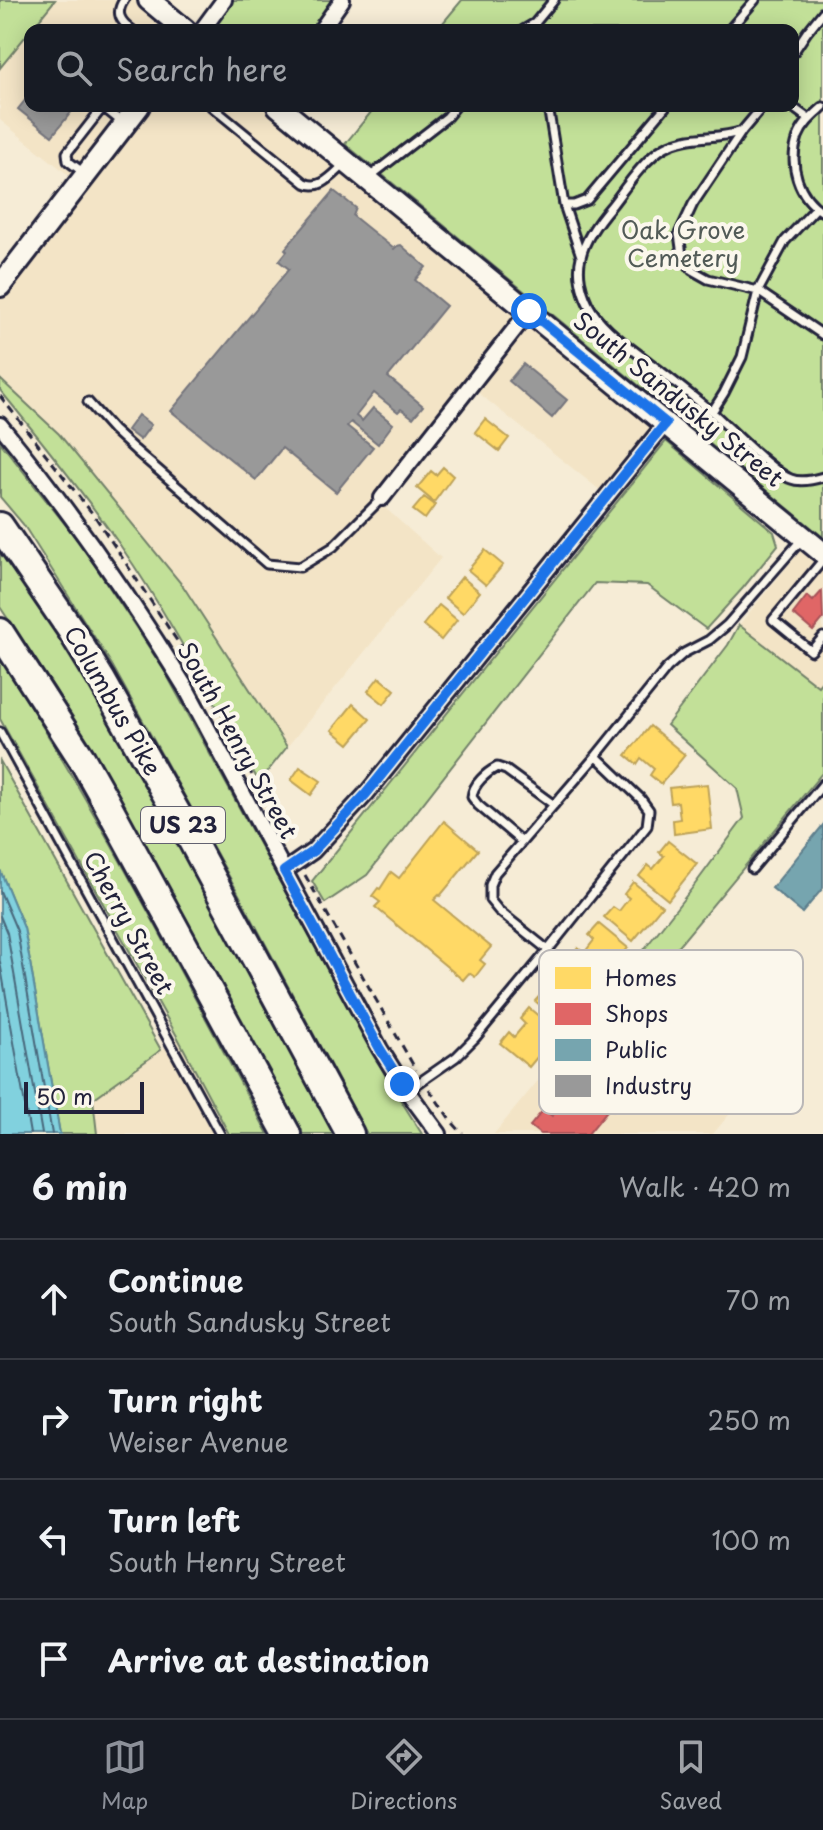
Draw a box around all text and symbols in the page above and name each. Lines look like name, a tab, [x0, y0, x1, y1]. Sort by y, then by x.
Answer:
search box	[24, 24, 799, 112]
icon: search	[52, 46, 96, 90]
text: Search here	[116, 46, 288, 91]
park label: Oak Grove Cemetery	[621, 211, 745, 275]
route start	[511, 293, 547, 329]
street label: South Sandusky Street	[566, 302, 792, 495]
street label: Columbus Pike	[56, 618, 171, 782]
street label: South Henry Street	[170, 635, 308, 845]
road number: US 23	[141, 807, 225, 843]
street label: Cherry Street	[75, 844, 184, 1001]
legend	[539, 950, 803, 1114]
text: Homes	[605, 960, 676, 993]
text: Shops	[605, 996, 668, 1029]
text: Public	[605, 1032, 667, 1065]
route end	[384, 1066, 420, 1102]
text: Industry	[605, 1068, 692, 1101]
scale bar	[24, 1078, 144, 1114]
text: 50 m	[36, 1079, 93, 1112]
text: 6 min	[32, 1160, 128, 1212]
text: Walk · 420 m	[619, 1167, 791, 1206]
text: Continue	[108, 1257, 243, 1302]
icon: ahead	[32, 1277, 76, 1321]
text: 70 m	[726, 1280, 791, 1319]
text: South Sandusky Street	[108, 1302, 391, 1341]
text: Turn right	[108, 1377, 263, 1422]
icon: right	[32, 1397, 76, 1441]
text: 250 m	[707, 1400, 791, 1439]
text: Weiser Avenue	[108, 1422, 289, 1461]
text: Turn left	[108, 1497, 240, 1542]
icon: left	[32, 1517, 76, 1561]
text: 100 m	[711, 1520, 791, 1559]
text: South Henry Street	[108, 1542, 346, 1581]
icon: arrive	[32, 1637, 76, 1681]
text: Arrive at destination	[108, 1637, 430, 1682]
tab: Map	[101, 1735, 148, 1816]
tab: Directions	[350, 1735, 457, 1816]
tab: Saved	[659, 1735, 722, 1816]

